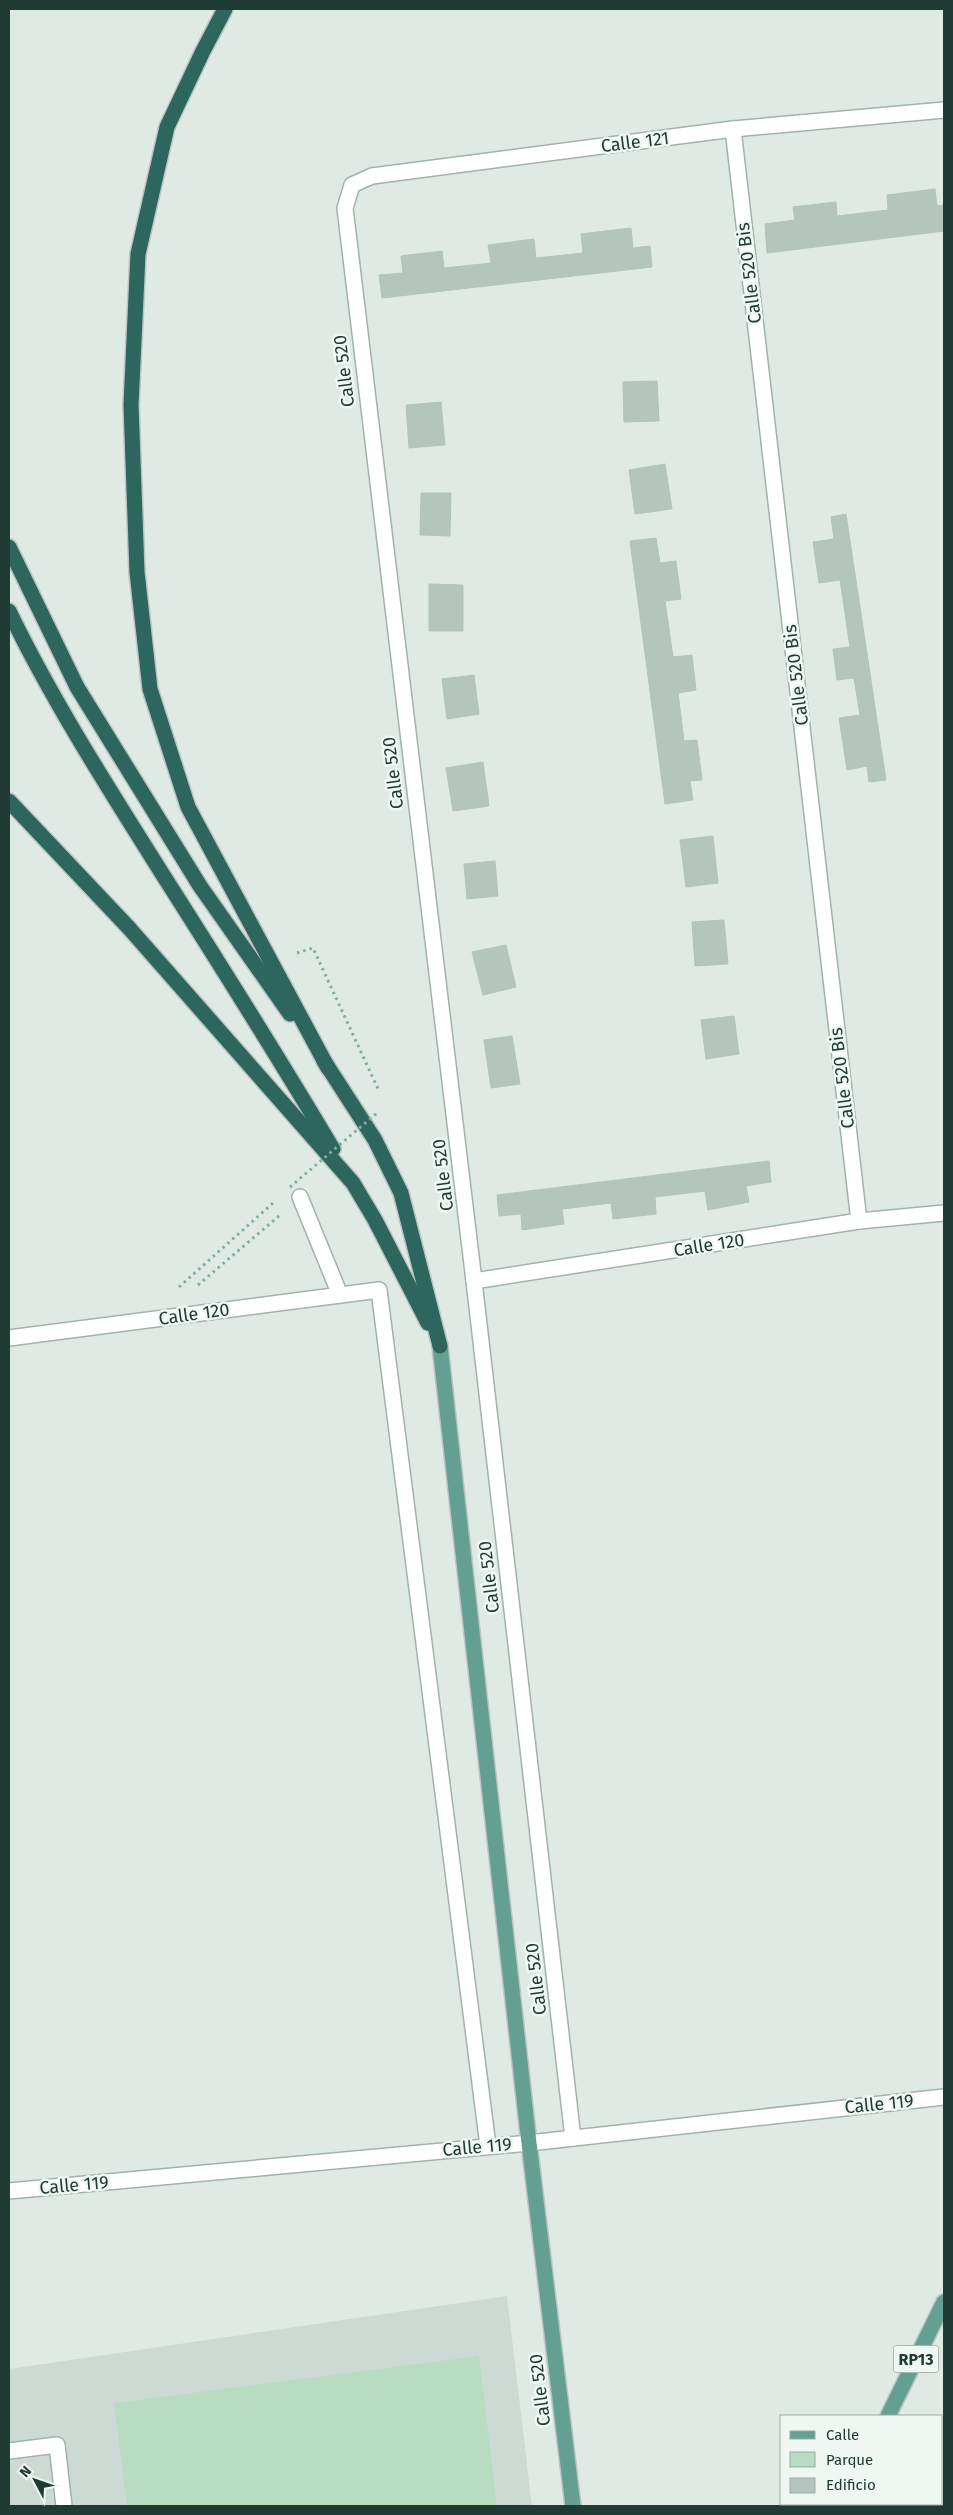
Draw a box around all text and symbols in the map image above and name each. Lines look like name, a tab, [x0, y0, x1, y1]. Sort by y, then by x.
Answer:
street label: Calle 121	[600, 127, 670, 157]
street label: Calle 520 Bis	[732, 221, 766, 325]
street label: Calle 520	[329, 334, 359, 408]
street label: Calle 520 Bis	[779, 623, 813, 727]
street label: Calle 520	[378, 736, 408, 810]
street label: Calle 520 Bis	[825, 1026, 859, 1130]
street label: Calle 520	[428, 1138, 458, 1212]
street label: Calle 120	[672, 1229, 746, 1261]
street label: Calle 120	[157, 1298, 231, 1330]
street label: Calle 520	[474, 1540, 504, 1614]
street label: Calle 520	[521, 1942, 551, 2016]
street label: Calle 119	[843, 2089, 915, 2119]
street label: Calle 119	[442, 2133, 512, 2161]
street label: Calle 119	[39, 2171, 109, 2199]
road number: RP13	[894, 2346, 938, 2372]
street label: Calle 520	[525, 2353, 555, 2427]
legend	[780, 2415, 943, 2505]
text: Calle	[826, 2426, 859, 2444]
text: Parque	[826, 2451, 873, 2469]
north arrow	[10, 2455, 60, 2505]
text: N	[16, 2463, 35, 2481]
text: Edificio	[826, 2476, 876, 2494]

